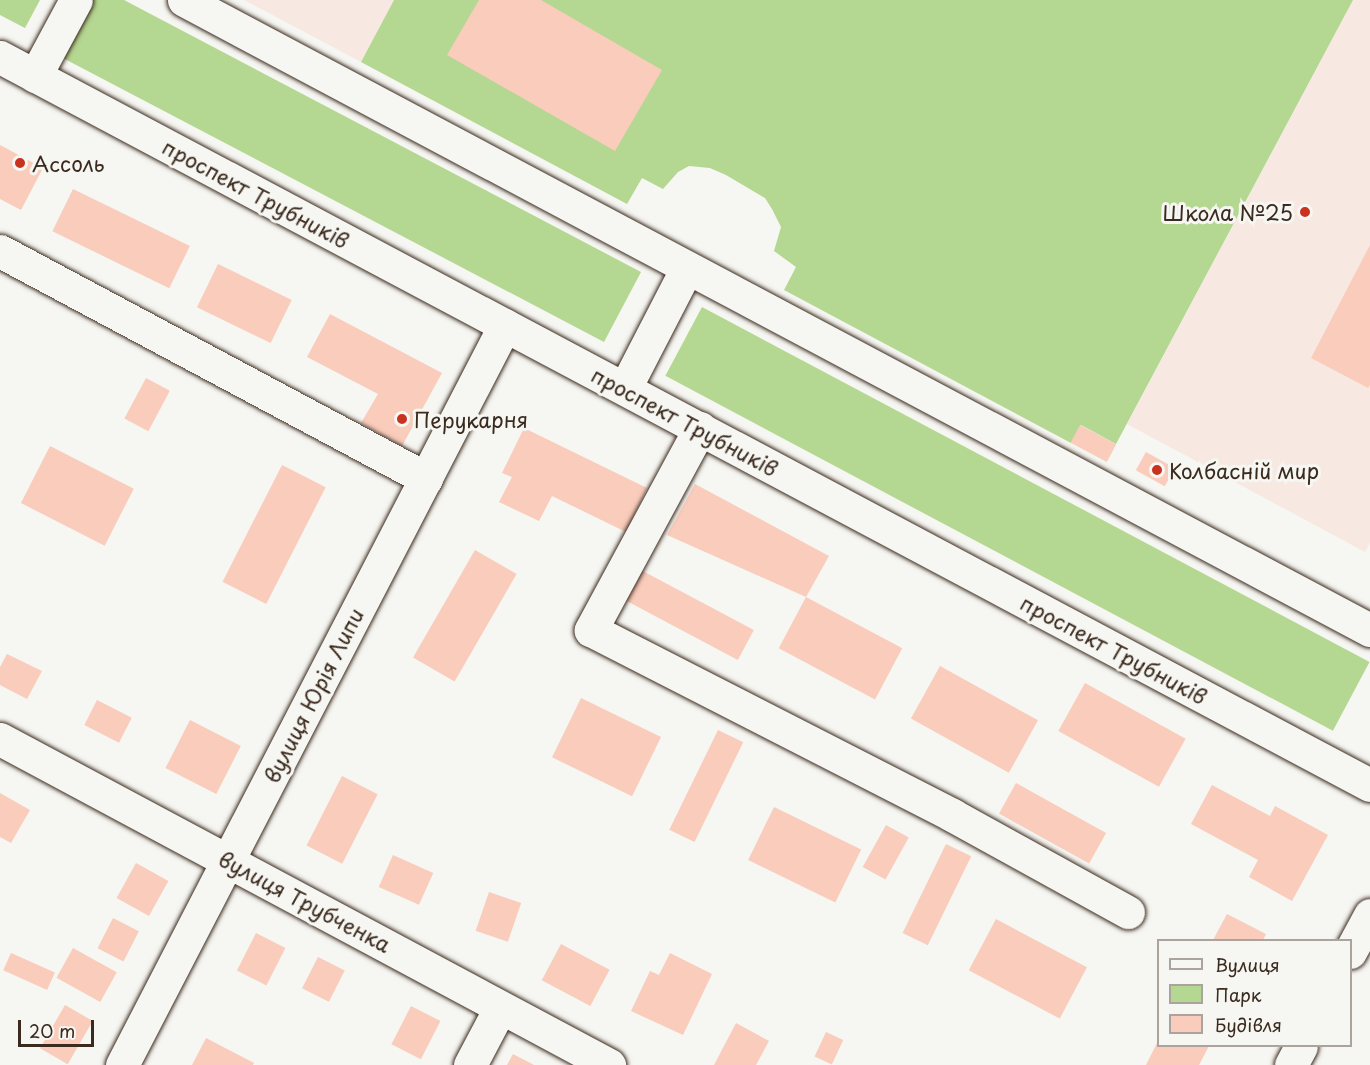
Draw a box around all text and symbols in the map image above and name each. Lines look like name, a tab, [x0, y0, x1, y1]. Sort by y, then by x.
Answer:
street label: проспект Трубників	[158, 133, 354, 253]
place label: Ассоль	[32, 150, 104, 176]
marker: Ассоль	[13, 156, 27, 170]
place label: Школа №25	[1162, 199, 1293, 225]
marker: Школа №25	[1298, 205, 1312, 219]
street label: проспект Трубників	[587, 361, 783, 481]
place label: Перукарня	[414, 406, 528, 432]
marker: Перукарня	[395, 412, 409, 426]
place label: Колбасній мир	[1169, 457, 1320, 483]
marker: Колбасній мир	[1150, 463, 1164, 477]
street label: проспект Трубників	[1016, 589, 1212, 709]
street label: вулиця Юрія Липи	[258, 603, 368, 787]
street label: вулиця Трубченка	[214, 845, 396, 957]
legend	[1157, 939, 1352, 1047]
text: Вулиця	[1215, 951, 1280, 978]
text: Парк	[1215, 981, 1261, 1008]
scale bar	[21, 1008, 98, 1046]
text: Будівля	[1215, 1011, 1282, 1038]
text: 20 m	[29, 1017, 75, 1044]

